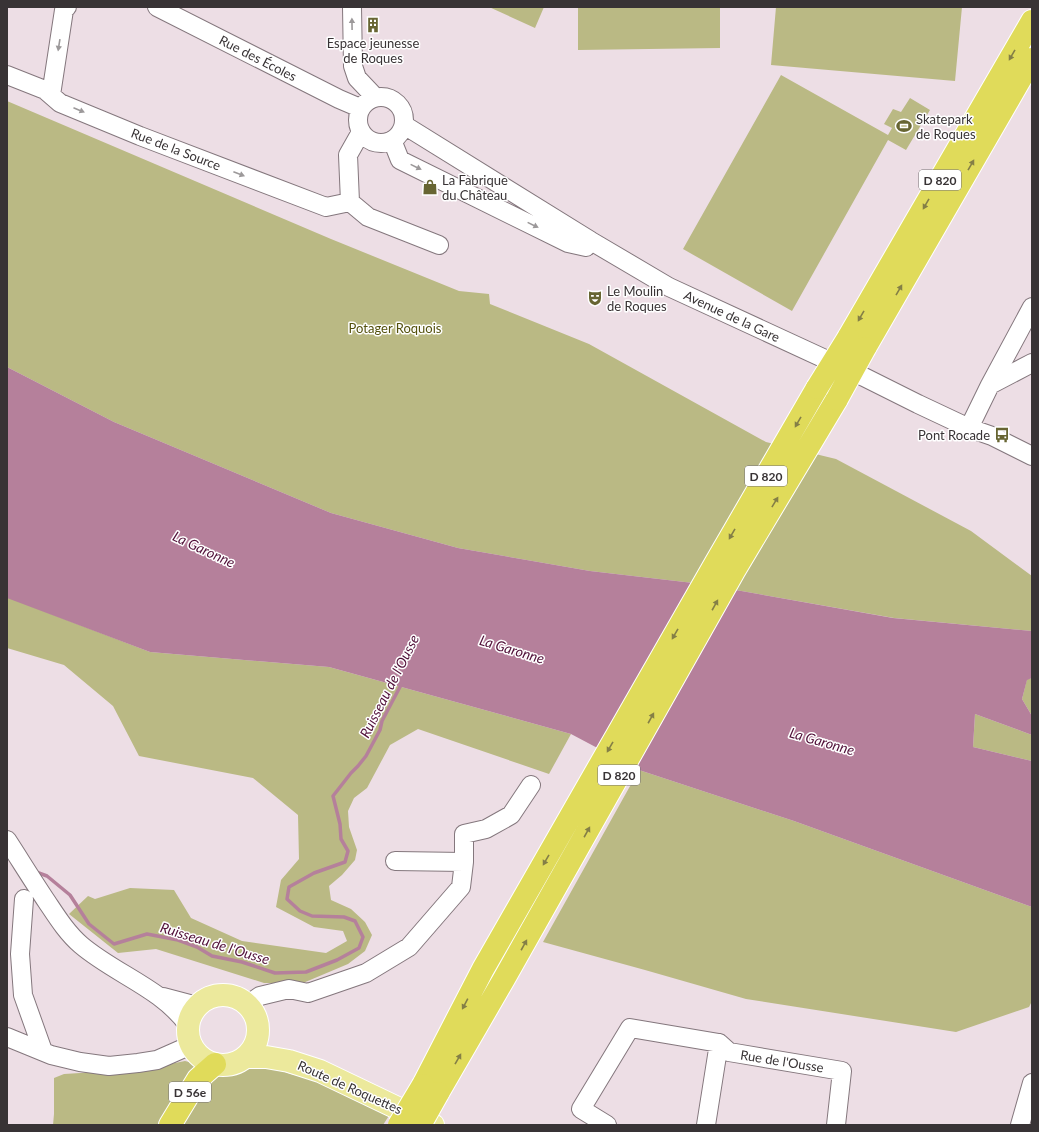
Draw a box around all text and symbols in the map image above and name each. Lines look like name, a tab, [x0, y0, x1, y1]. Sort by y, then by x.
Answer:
building icon: Espace jeunesse de Roques	[364, 16, 382, 34]
one-way arrow	[349, 18, 356, 30]
street label: Rue des Écoles	[217, 32, 300, 85]
place label: Espace jeunesse de Roques	[327, 35, 419, 66]
one-way arrow	[56, 39, 62, 51]
one-way arrow	[1009, 49, 1016, 61]
one-way arrow	[74, 108, 86, 114]
place label: Skatepark de Roques	[916, 111, 976, 142]
sports icon: Skatepark de Roques	[895, 117, 913, 135]
street label: Rue de la Source	[129, 125, 223, 173]
one-way arrow	[967, 160, 974, 171]
one-way arrow	[410, 164, 422, 170]
road number: D 820	[919, 170, 961, 190]
one-way arrow	[233, 171, 245, 177]
place label: La Fabrique du Château	[442, 172, 508, 203]
shop icon: La Fabrique du Château	[421, 178, 439, 196]
one-way arrow	[922, 198, 929, 209]
one-way arrow	[527, 222, 538, 228]
place label: Le Moulin de Roques	[607, 283, 667, 314]
one-way arrow	[895, 284, 902, 296]
street label: Avenue de la Gare	[682, 287, 783, 345]
theatre icon: Le Moulin de Roques	[586, 289, 604, 307]
one-way arrow	[857, 310, 864, 322]
park label: Potager Roquois	[349, 320, 442, 336]
one-way arrow	[794, 416, 801, 428]
bus stop icon: Pont Rocade	[993, 426, 1011, 444]
place label: Pont Rocade	[918, 427, 990, 443]
road number: D 820	[745, 466, 787, 486]
one-way arrow	[772, 496, 779, 508]
water label: La Garonne	[170, 527, 238, 571]
one-way arrow	[729, 528, 736, 540]
one-way arrow	[711, 599, 718, 611]
one-way arrow	[671, 628, 678, 640]
water label: Ruisseau de l'Ousse	[356, 631, 422, 740]
water label: La Garonne	[478, 631, 547, 667]
one-way arrow	[648, 712, 655, 724]
water label: La Garonne	[788, 724, 857, 758]
one-way arrow	[607, 741, 614, 753]
road number: D 820	[598, 765, 640, 785]
one-way arrow	[584, 826, 591, 837]
one-way arrow	[542, 854, 549, 866]
water label: Ruisseau de l'Ousse	[158, 918, 272, 968]
one-way arrow	[520, 939, 527, 951]
one-way arrow	[462, 998, 468, 1009]
street label: Rue de l'Ousse	[739, 1047, 825, 1076]
one-way arrow	[454, 1053, 461, 1065]
street label: Route de Roquettes	[295, 1057, 405, 1117]
road number: D 56e	[169, 1082, 211, 1102]

